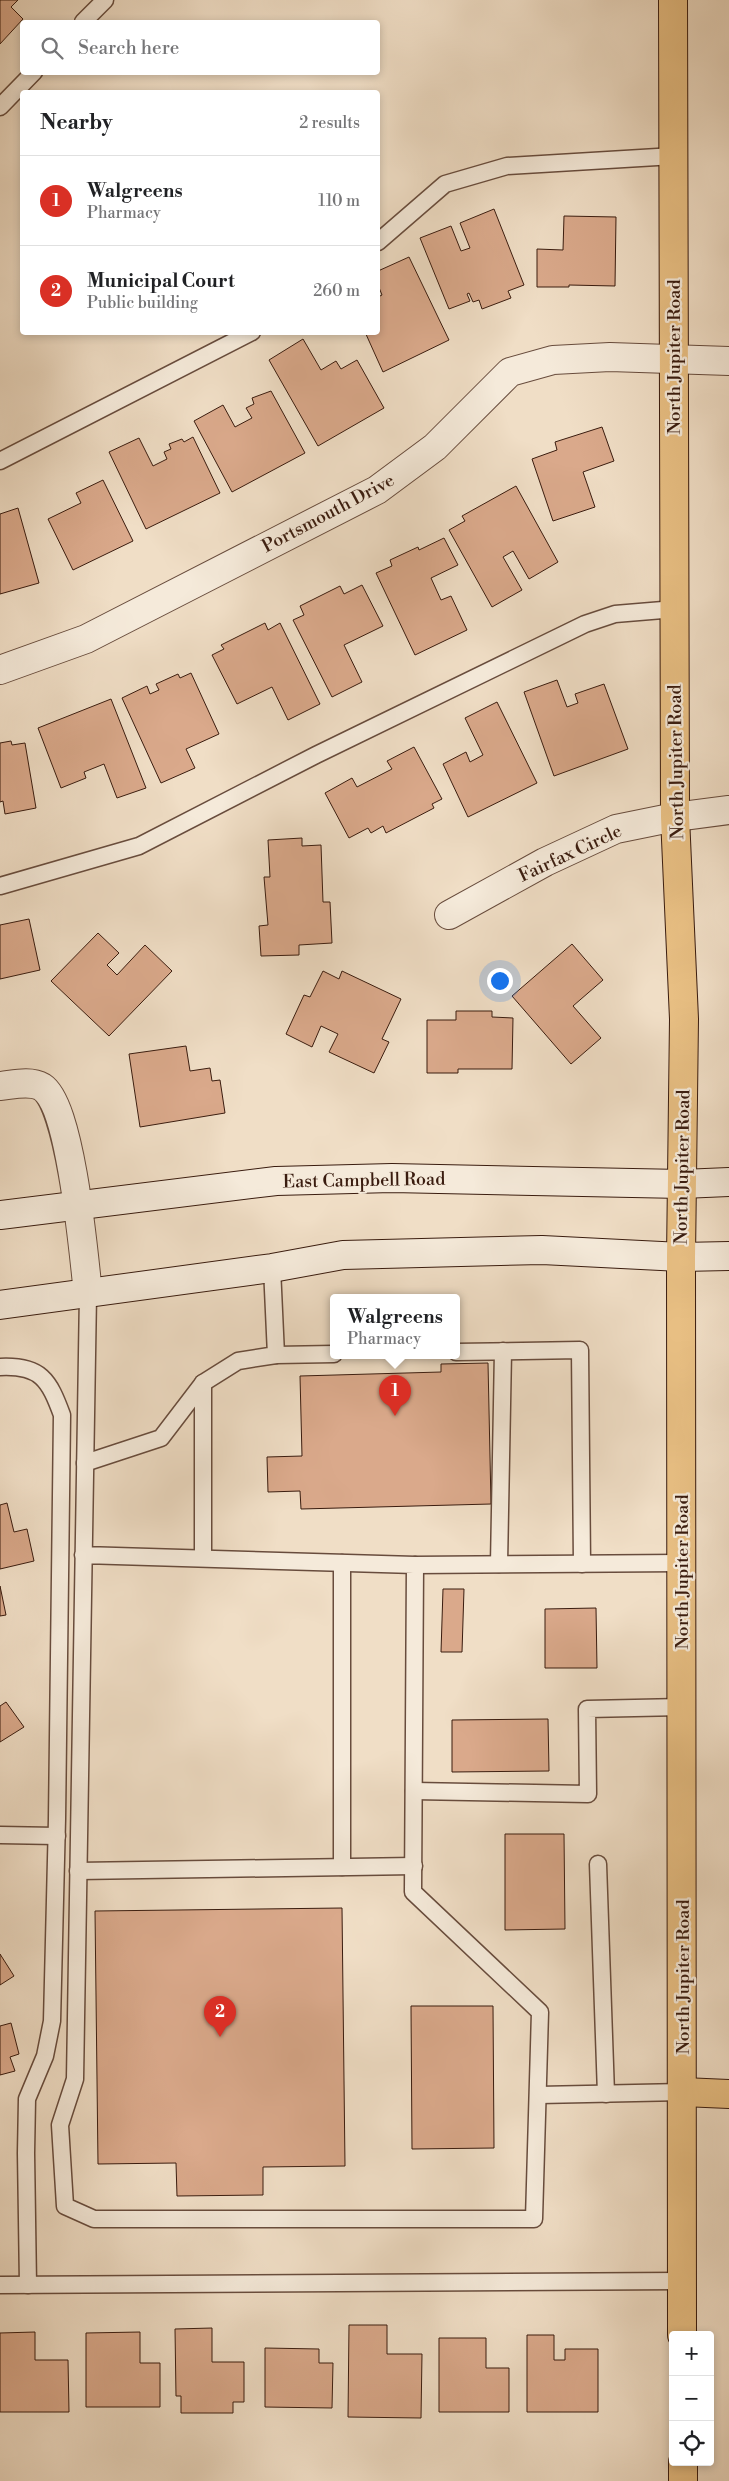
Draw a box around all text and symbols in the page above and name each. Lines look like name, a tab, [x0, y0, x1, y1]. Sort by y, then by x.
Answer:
search box	[20, 20, 380, 75]
icon: search	[38, 34, 66, 62]
text: Search here	[78, 36, 179, 60]
text: Nearby	[40, 110, 113, 136]
text: 2 results	[299, 113, 360, 133]
text: Walgreens	[87, 179, 183, 203]
text: 1	[52, 191, 60, 211]
text: 110 m	[318, 191, 360, 211]
text: Pharmacy	[87, 203, 161, 223]
text: Municipal Court	[87, 269, 235, 293]
street label: North Jupiter Road	[663, 279, 686, 435]
text: 2	[51, 281, 61, 301]
text: 260 m	[313, 281, 360, 301]
text: Public building	[87, 293, 198, 313]
street label: Portsmouth Drive	[258, 469, 398, 558]
street label: North Jupiter Road	[664, 683, 689, 840]
street label: Fairfax Circle	[515, 819, 626, 887]
your location	[487, 968, 513, 994]
street label: North Jupiter Road	[670, 1088, 695, 1245]
street label: East Campbell Road	[282, 1168, 446, 1193]
popup	[330, 1294, 460, 1359]
text: Walgreens	[347, 1305, 443, 1329]
text: Pharmacy	[347, 1329, 421, 1349]
pin: 1	[379, 1375, 411, 1416]
street label: North Jupiter Road	[671, 1494, 694, 1650]
street label: North Jupiter Road	[672, 1899, 695, 2055]
pin: 2	[204, 1996, 236, 2037]
map controls	[669, 2331, 714, 2466]
button: +	[669, 2331, 714, 2376]
button: −	[669, 2376, 714, 2421]
button: locate	[669, 2421, 714, 2466]

